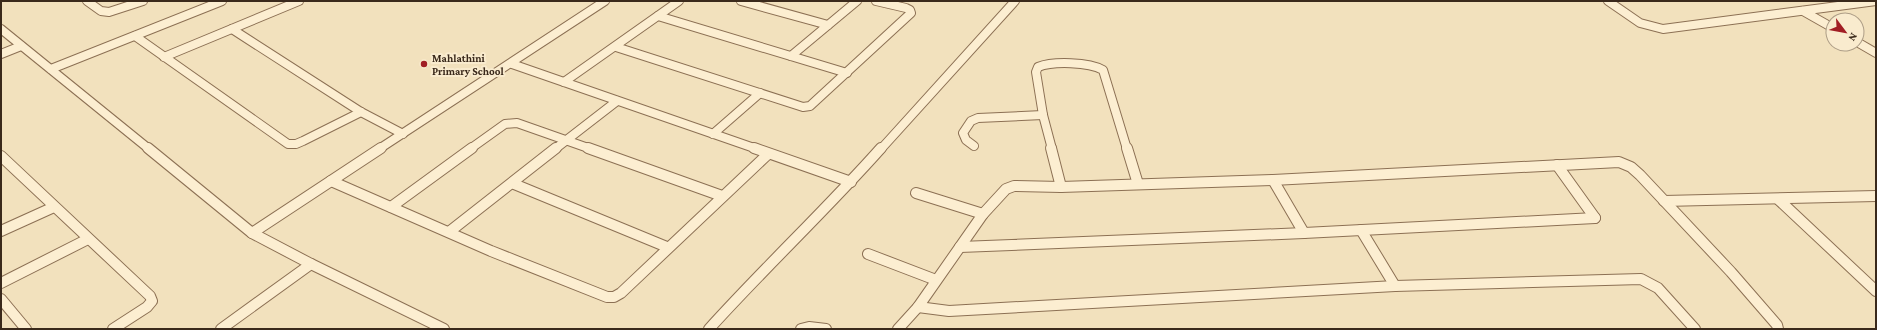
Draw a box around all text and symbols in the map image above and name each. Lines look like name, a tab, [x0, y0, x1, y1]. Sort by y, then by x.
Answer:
north arrow	[1825, 12, 1865, 52]
text: N	[1846, 31, 1861, 44]
place label: Mahlathini Primary School	[432, 52, 504, 77]
marker: Mahlathini Primary School	[419, 59, 429, 69]

